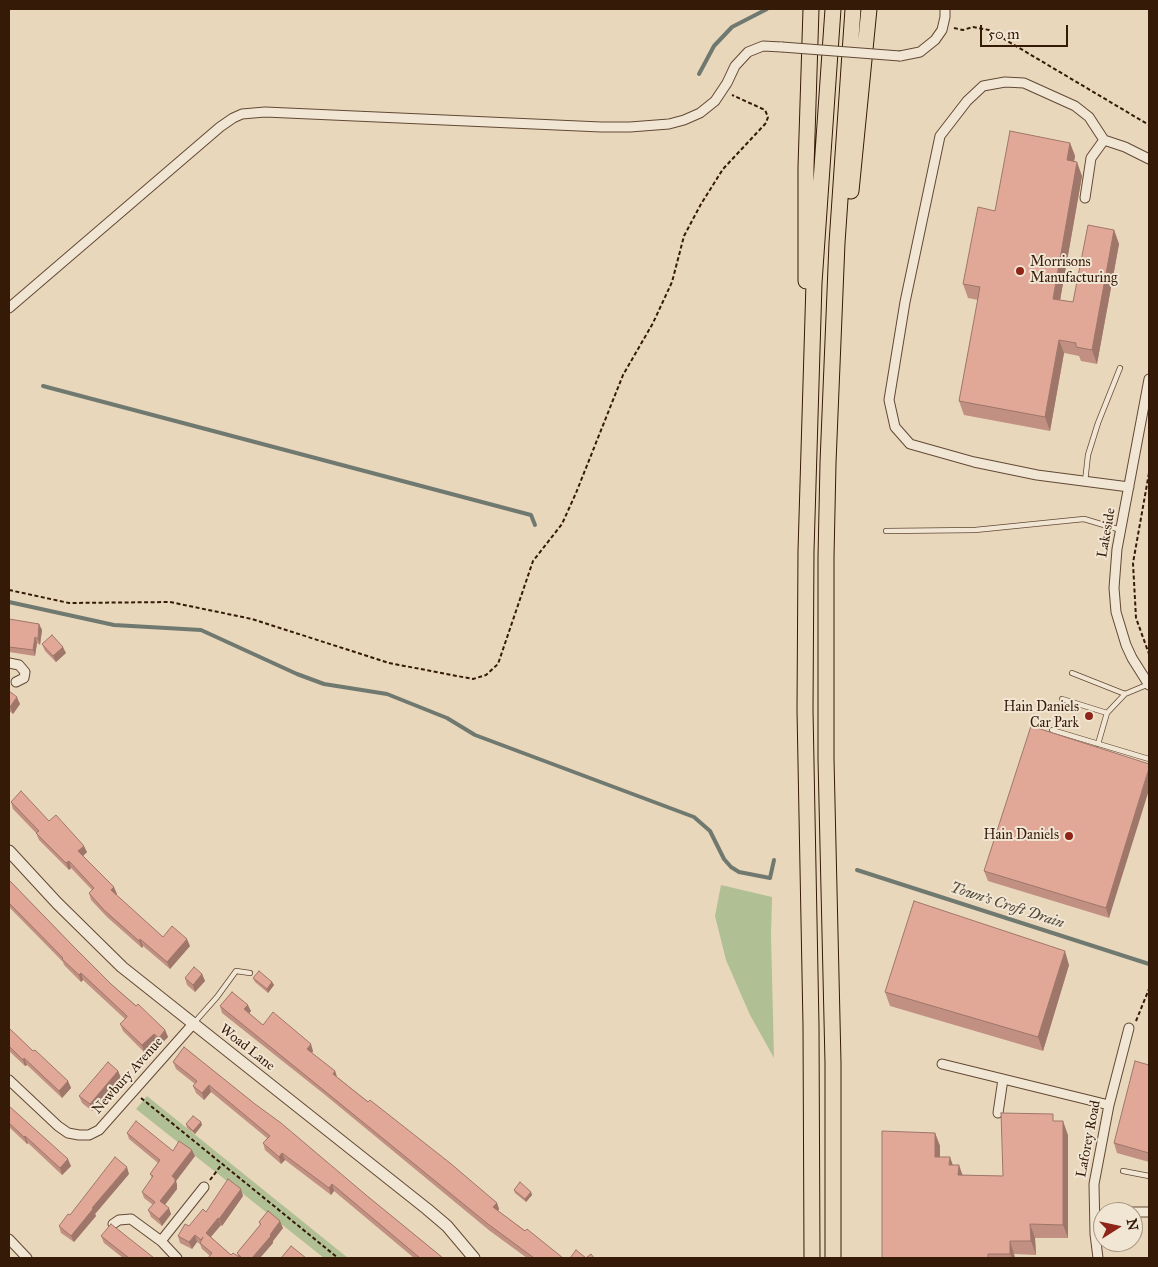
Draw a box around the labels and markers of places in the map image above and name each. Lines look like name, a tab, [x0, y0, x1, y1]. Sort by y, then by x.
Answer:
place label: Morrisons Manufacturing	[1030, 255, 1117, 288]
marker: Morrisons Manufacturing	[1014, 265, 1026, 277]
place label: Hain Daniels Car Park	[1003, 700, 1079, 732]
marker: Hain Daniels Car Park	[1083, 710, 1095, 722]
place label: Hain Daniels	[983, 828, 1059, 844]
marker: Hain Daniels	[1063, 830, 1075, 842]

